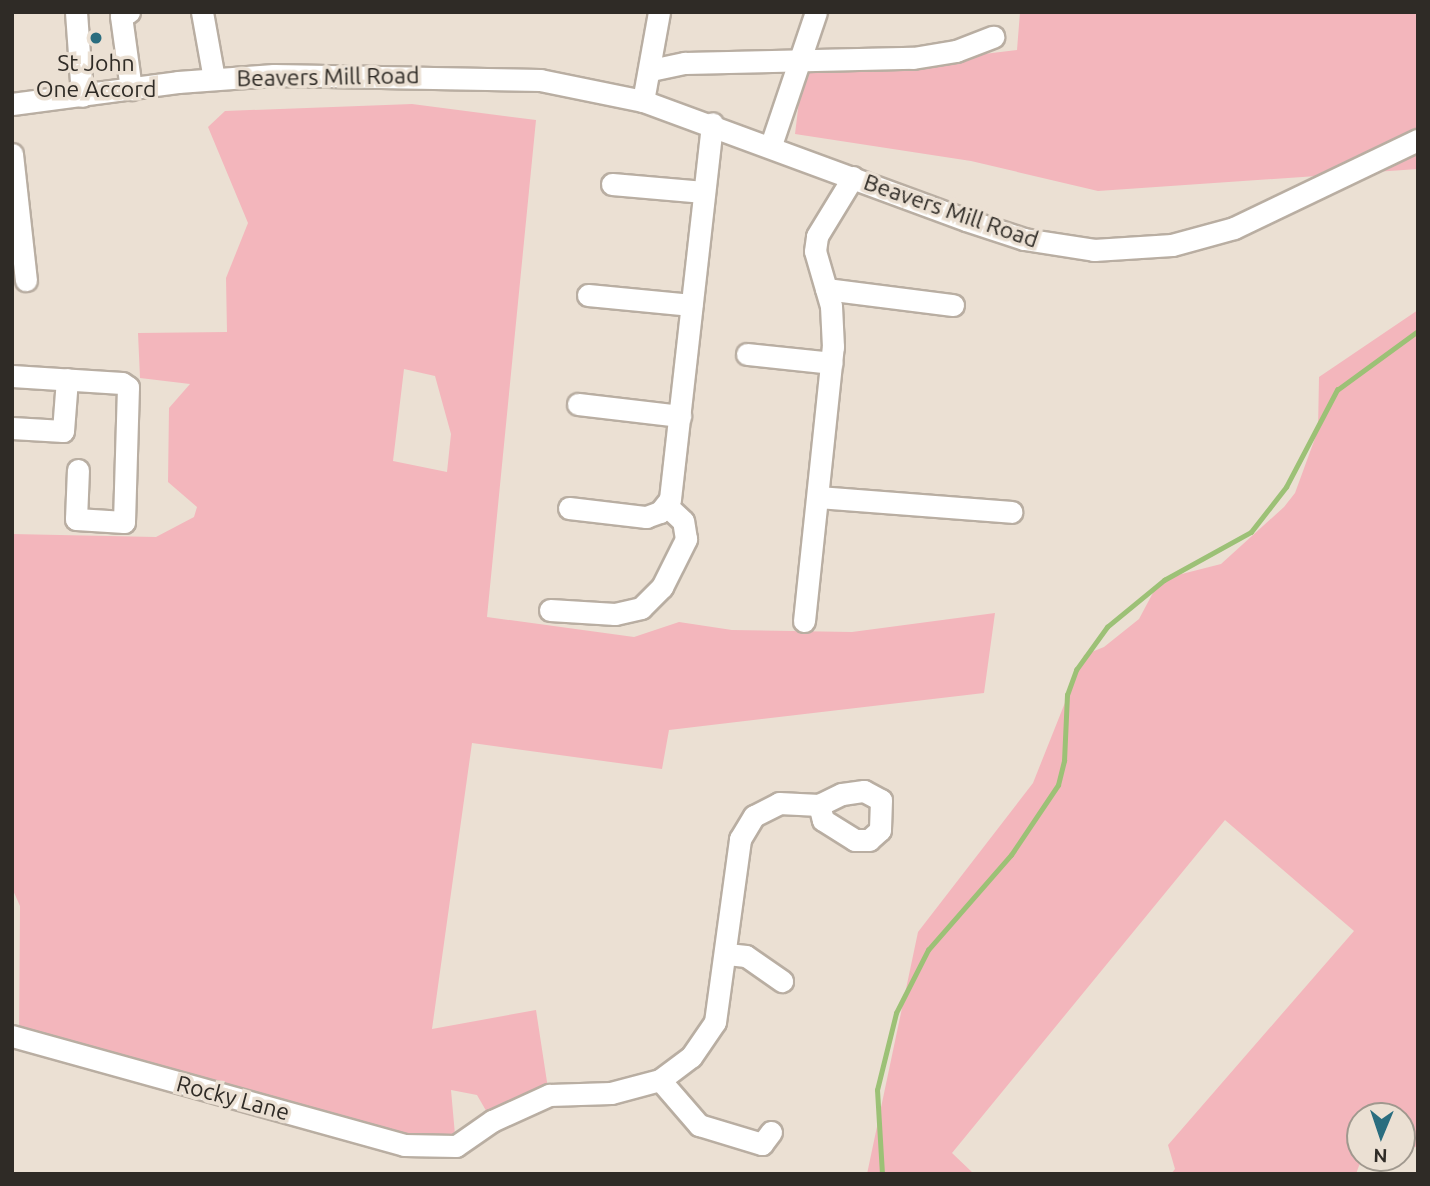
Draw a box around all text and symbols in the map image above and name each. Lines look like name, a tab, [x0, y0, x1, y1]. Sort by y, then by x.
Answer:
marker: St John One Accord	[88, 30, 104, 46]
place label: St John One Accord	[36, 49, 156, 103]
street label: Beavers Mill Road	[236, 62, 420, 92]
street label: Beavers Mill Road	[860, 168, 1042, 254]
street label: Rocky Lane	[173, 1070, 293, 1126]
north arrow	[1346, 1102, 1416, 1172]
text: N	[1373, 1145, 1388, 1167]

